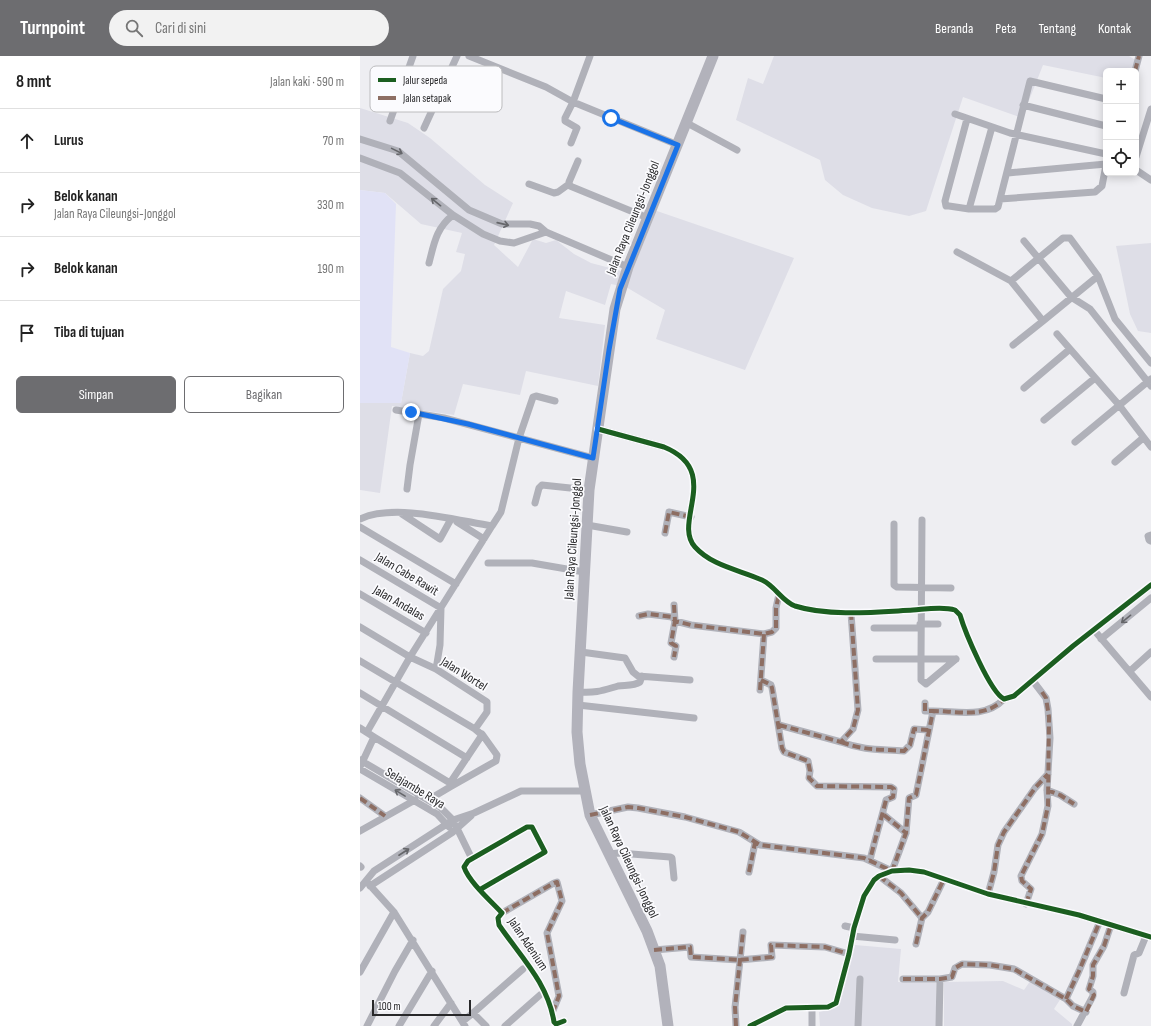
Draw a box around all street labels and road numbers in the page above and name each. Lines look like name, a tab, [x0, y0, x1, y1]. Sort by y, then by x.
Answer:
street label: Jalan Raya Cileungsi-Jonggol	[602, 159, 663, 278]
street label: Jalan Raya Cileungsi-Jonggol	[561, 478, 585, 601]
street label: Jalan Cabe Rawit	[372, 548, 442, 599]
street label: Jalan Andalas	[370, 581, 428, 624]
street label: Jalan Wortel	[437, 653, 490, 695]
street label: Selajambe Raya	[382, 764, 448, 812]
street label: Jalan Raya Cileungsi-Jonggol	[596, 803, 662, 921]
street label: Jalan Adenium	[504, 914, 552, 974]

